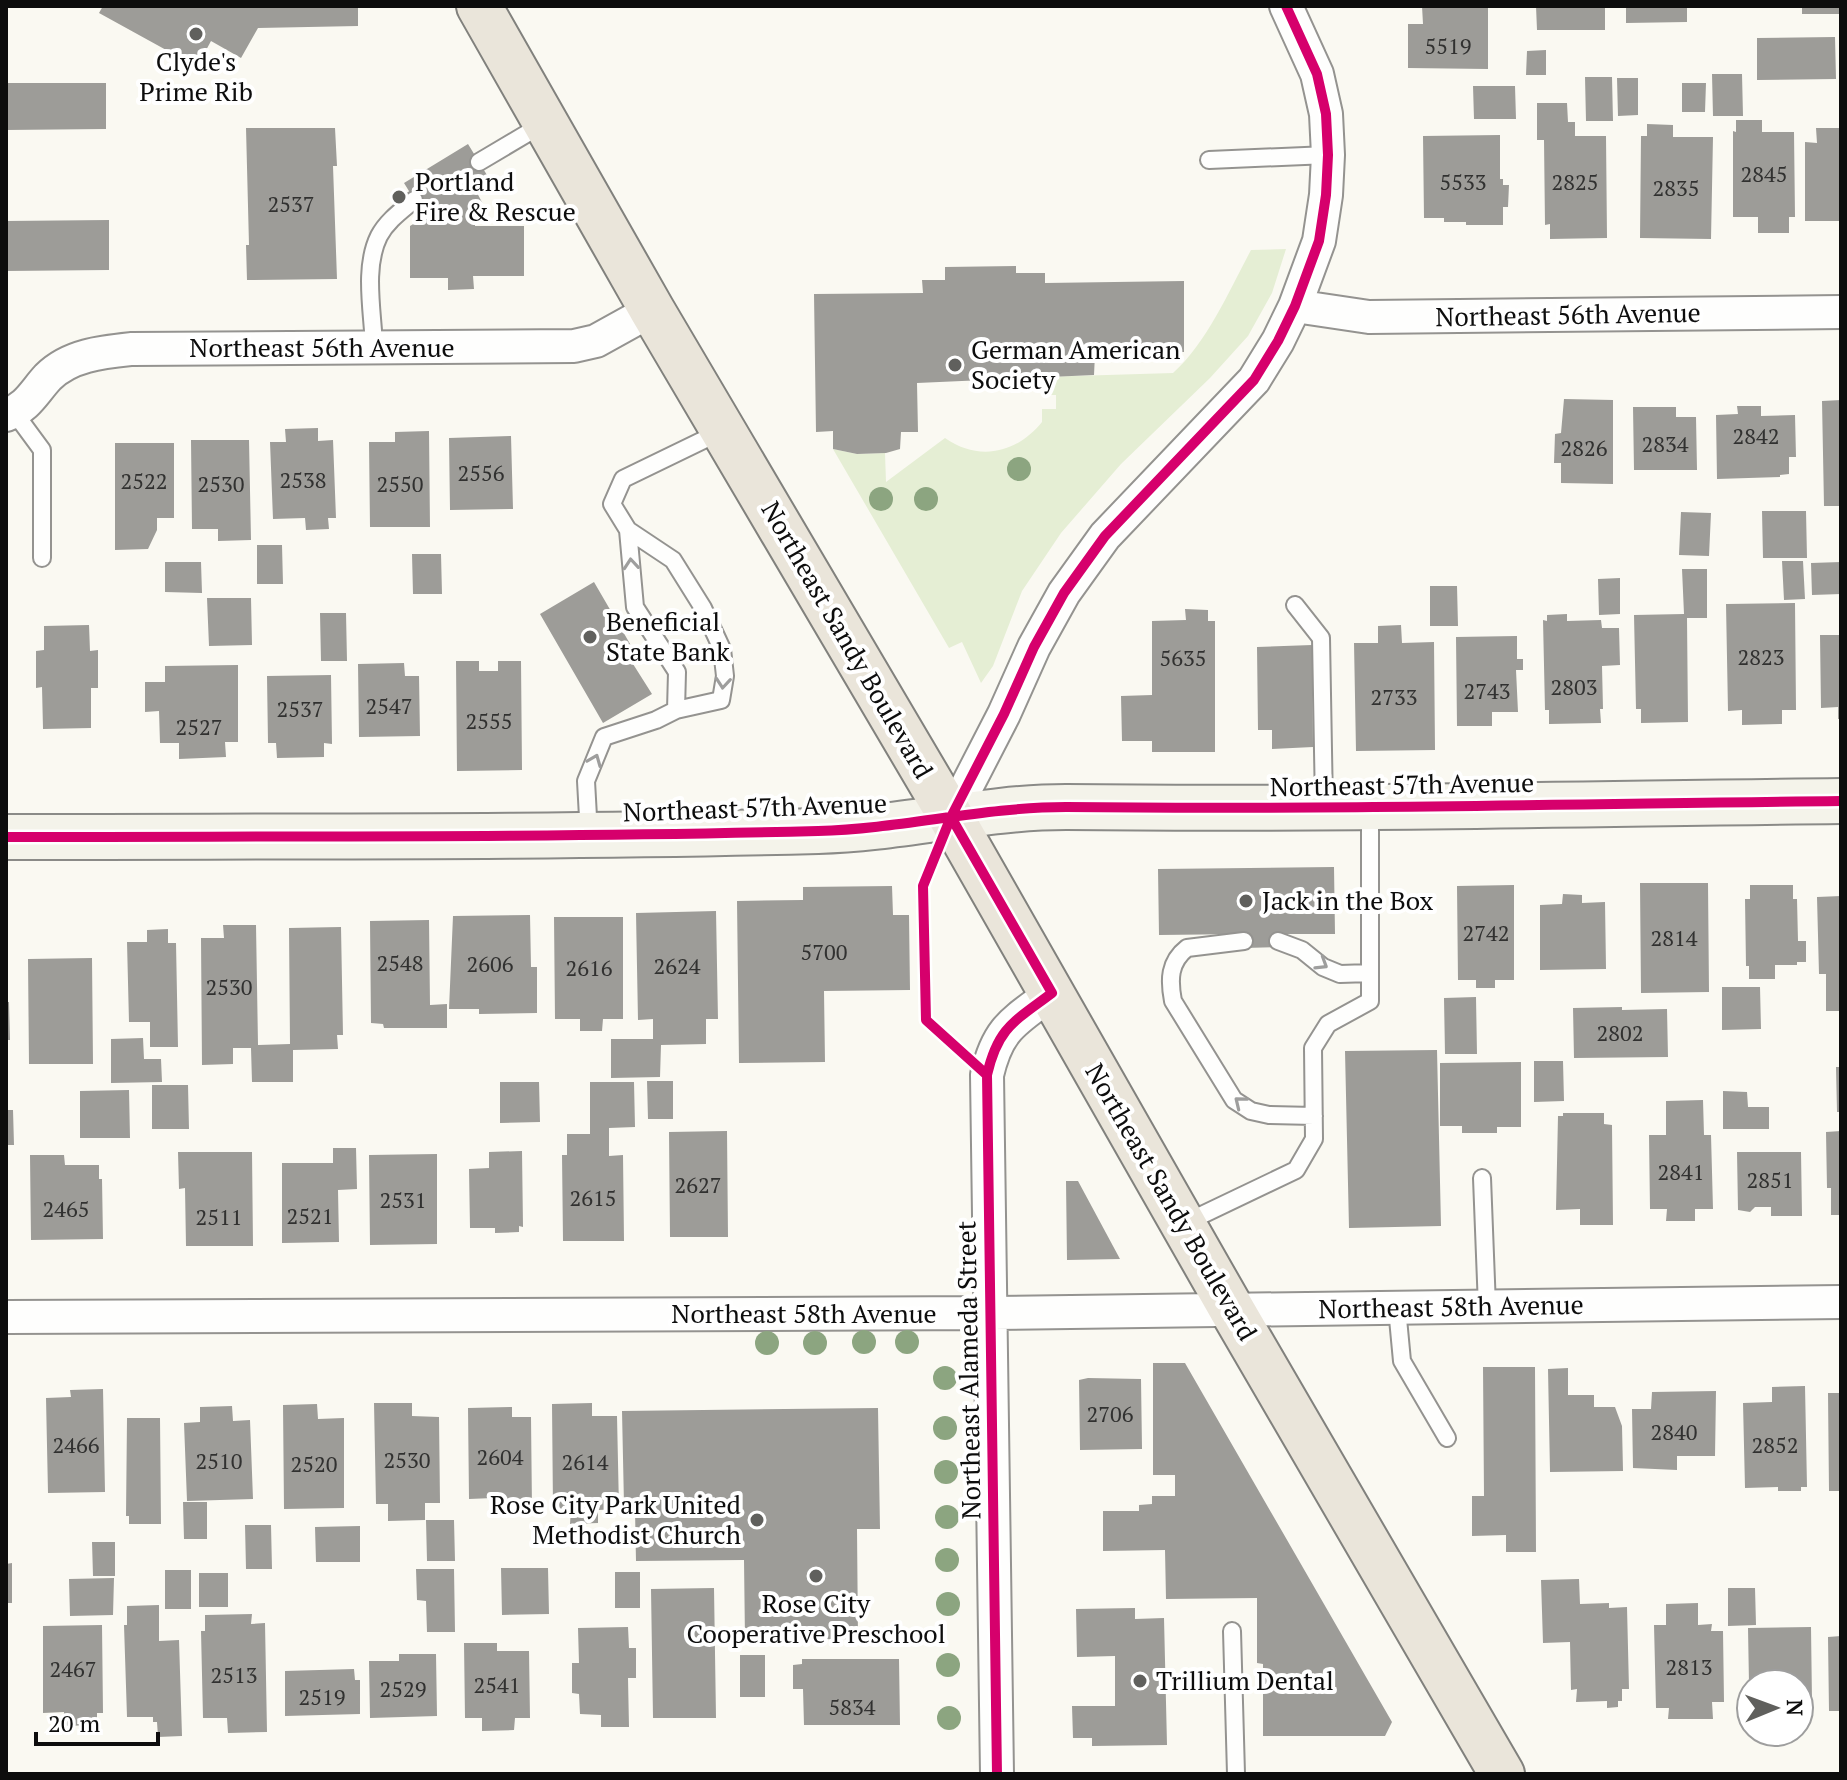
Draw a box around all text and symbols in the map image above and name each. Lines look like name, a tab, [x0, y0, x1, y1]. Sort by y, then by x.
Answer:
marker: Clyde's Prime Rib	[187, 25, 205, 43]
house number: 5519	[1425, 31, 1471, 60]
place label: Clyde's Prime Rib	[139, 44, 253, 108]
house number: 2845	[1741, 159, 1787, 188]
place label: Portland Fire & Rescue	[415, 164, 576, 228]
house number: 5533	[1440, 167, 1486, 196]
house number: 2825	[1552, 167, 1598, 196]
house number: 2835	[1653, 173, 1699, 202]
marker: Portland Fire & Rescue	[390, 188, 408, 206]
house number: 2537	[268, 189, 314, 218]
street label: Northeast 56th Avenue	[1435, 295, 1701, 333]
street label: Northeast 56th Avenue	[189, 330, 455, 364]
place label: German American Society	[971, 332, 1181, 396]
marker: German American Society	[946, 356, 964, 374]
house number: 2842	[1733, 421, 1779, 450]
house number: 2834	[1642, 429, 1689, 458]
house number: 2826	[1561, 433, 1608, 462]
house number: 2556	[458, 458, 505, 487]
house number: 2538	[280, 465, 326, 494]
house number: 2522	[121, 466, 167, 495]
house number: 2530	[198, 469, 244, 498]
house number: 2550	[377, 469, 423, 498]
street label: Northeast Sandy Boulevard	[754, 495, 941, 784]
one-way arrow	[623, 557, 640, 570]
place label: Beneficial State Bank	[606, 604, 730, 668]
marker: Beneficial State Bank	[581, 628, 599, 646]
house number: 2823	[1738, 642, 1784, 671]
house number: 5635	[1160, 643, 1206, 672]
house number: 2803	[1551, 672, 1597, 701]
house number: 2743	[1464, 676, 1510, 705]
one-way arrow	[715, 677, 732, 690]
house number: 2733	[1371, 682, 1417, 711]
house number: 2547	[366, 691, 412, 720]
house number: 2537	[277, 694, 323, 723]
house number: 2555	[466, 706, 512, 735]
house number: 2527	[176, 712, 222, 741]
one-way arrow	[585, 754, 602, 768]
street label: Northeast 57th Avenue	[1270, 765, 1534, 803]
street label: Northeast 57th Avenue	[622, 785, 888, 829]
place label: Jack in the Box	[1262, 883, 1434, 917]
marker: Jack in the Box	[1237, 892, 1255, 910]
house number: 2742	[1463, 918, 1509, 947]
house number: 2814	[1651, 923, 1698, 952]
house number: 5700	[801, 937, 847, 966]
house number: 2548	[377, 948, 423, 977]
house number: 2606	[467, 949, 514, 978]
house number: 2624	[654, 951, 701, 980]
house number: 2616	[566, 953, 613, 982]
one-way arrow	[1313, 954, 1328, 970]
house number: 2530	[206, 972, 252, 1001]
house number: 2802	[1597, 1018, 1643, 1047]
street label: Northeast Sandy Boulevard	[1078, 1057, 1265, 1346]
one-way arrow	[1234, 1097, 1249, 1111]
house number: 2841	[1658, 1157, 1704, 1186]
house number: 2851	[1747, 1165, 1793, 1194]
house number: 2627	[675, 1170, 721, 1199]
house number: 2615	[570, 1183, 616, 1212]
house number: 2531	[380, 1185, 426, 1214]
house number: 2465	[43, 1194, 89, 1223]
house number: 2521	[287, 1201, 333, 1230]
house number: 2511	[196, 1202, 242, 1231]
street label: Northeast Alameda Street	[948, 1220, 988, 1520]
street label: Northeast 58th Avenue	[1318, 1287, 1584, 1325]
street label: Northeast 58th Avenue	[671, 1296, 937, 1330]
house number: 2706	[1087, 1399, 1134, 1428]
house number: 2840	[1651, 1417, 1697, 1446]
house number: 2466	[53, 1430, 100, 1459]
house number: 2852	[1752, 1430, 1798, 1459]
house number: 2604	[477, 1442, 524, 1471]
house number: 2530	[384, 1445, 430, 1474]
house number: 2510	[196, 1446, 242, 1475]
house number: 2614	[562, 1447, 609, 1476]
house number: 2520	[291, 1449, 337, 1478]
place label: Rose City Park United Methodist Church	[490, 1487, 741, 1551]
marker: Rose City Park United Methodist Church	[748, 1511, 766, 1529]
marker: Rose City Cooperative Preschool	[807, 1567, 825, 1585]
place label: Rose City Cooperative Preschool	[686, 1586, 946, 1650]
house number: 2813	[1666, 1652, 1712, 1681]
house number: 2467	[50, 1654, 96, 1683]
house number: 2513	[211, 1660, 257, 1689]
place label: Trillium Dental	[1156, 1663, 1334, 1697]
north arrow	[1735, 1668, 1815, 1748]
house number: 2541	[474, 1670, 520, 1699]
marker: Trillium Dental	[1131, 1672, 1149, 1690]
house number: 2529	[380, 1674, 426, 1703]
house number: 2519	[299, 1682, 345, 1711]
house number: 5834	[829, 1692, 876, 1721]
scale bar	[36, 1696, 158, 1746]
text: N	[1781, 1699, 1810, 1717]
text: 20 m	[48, 1707, 100, 1739]

